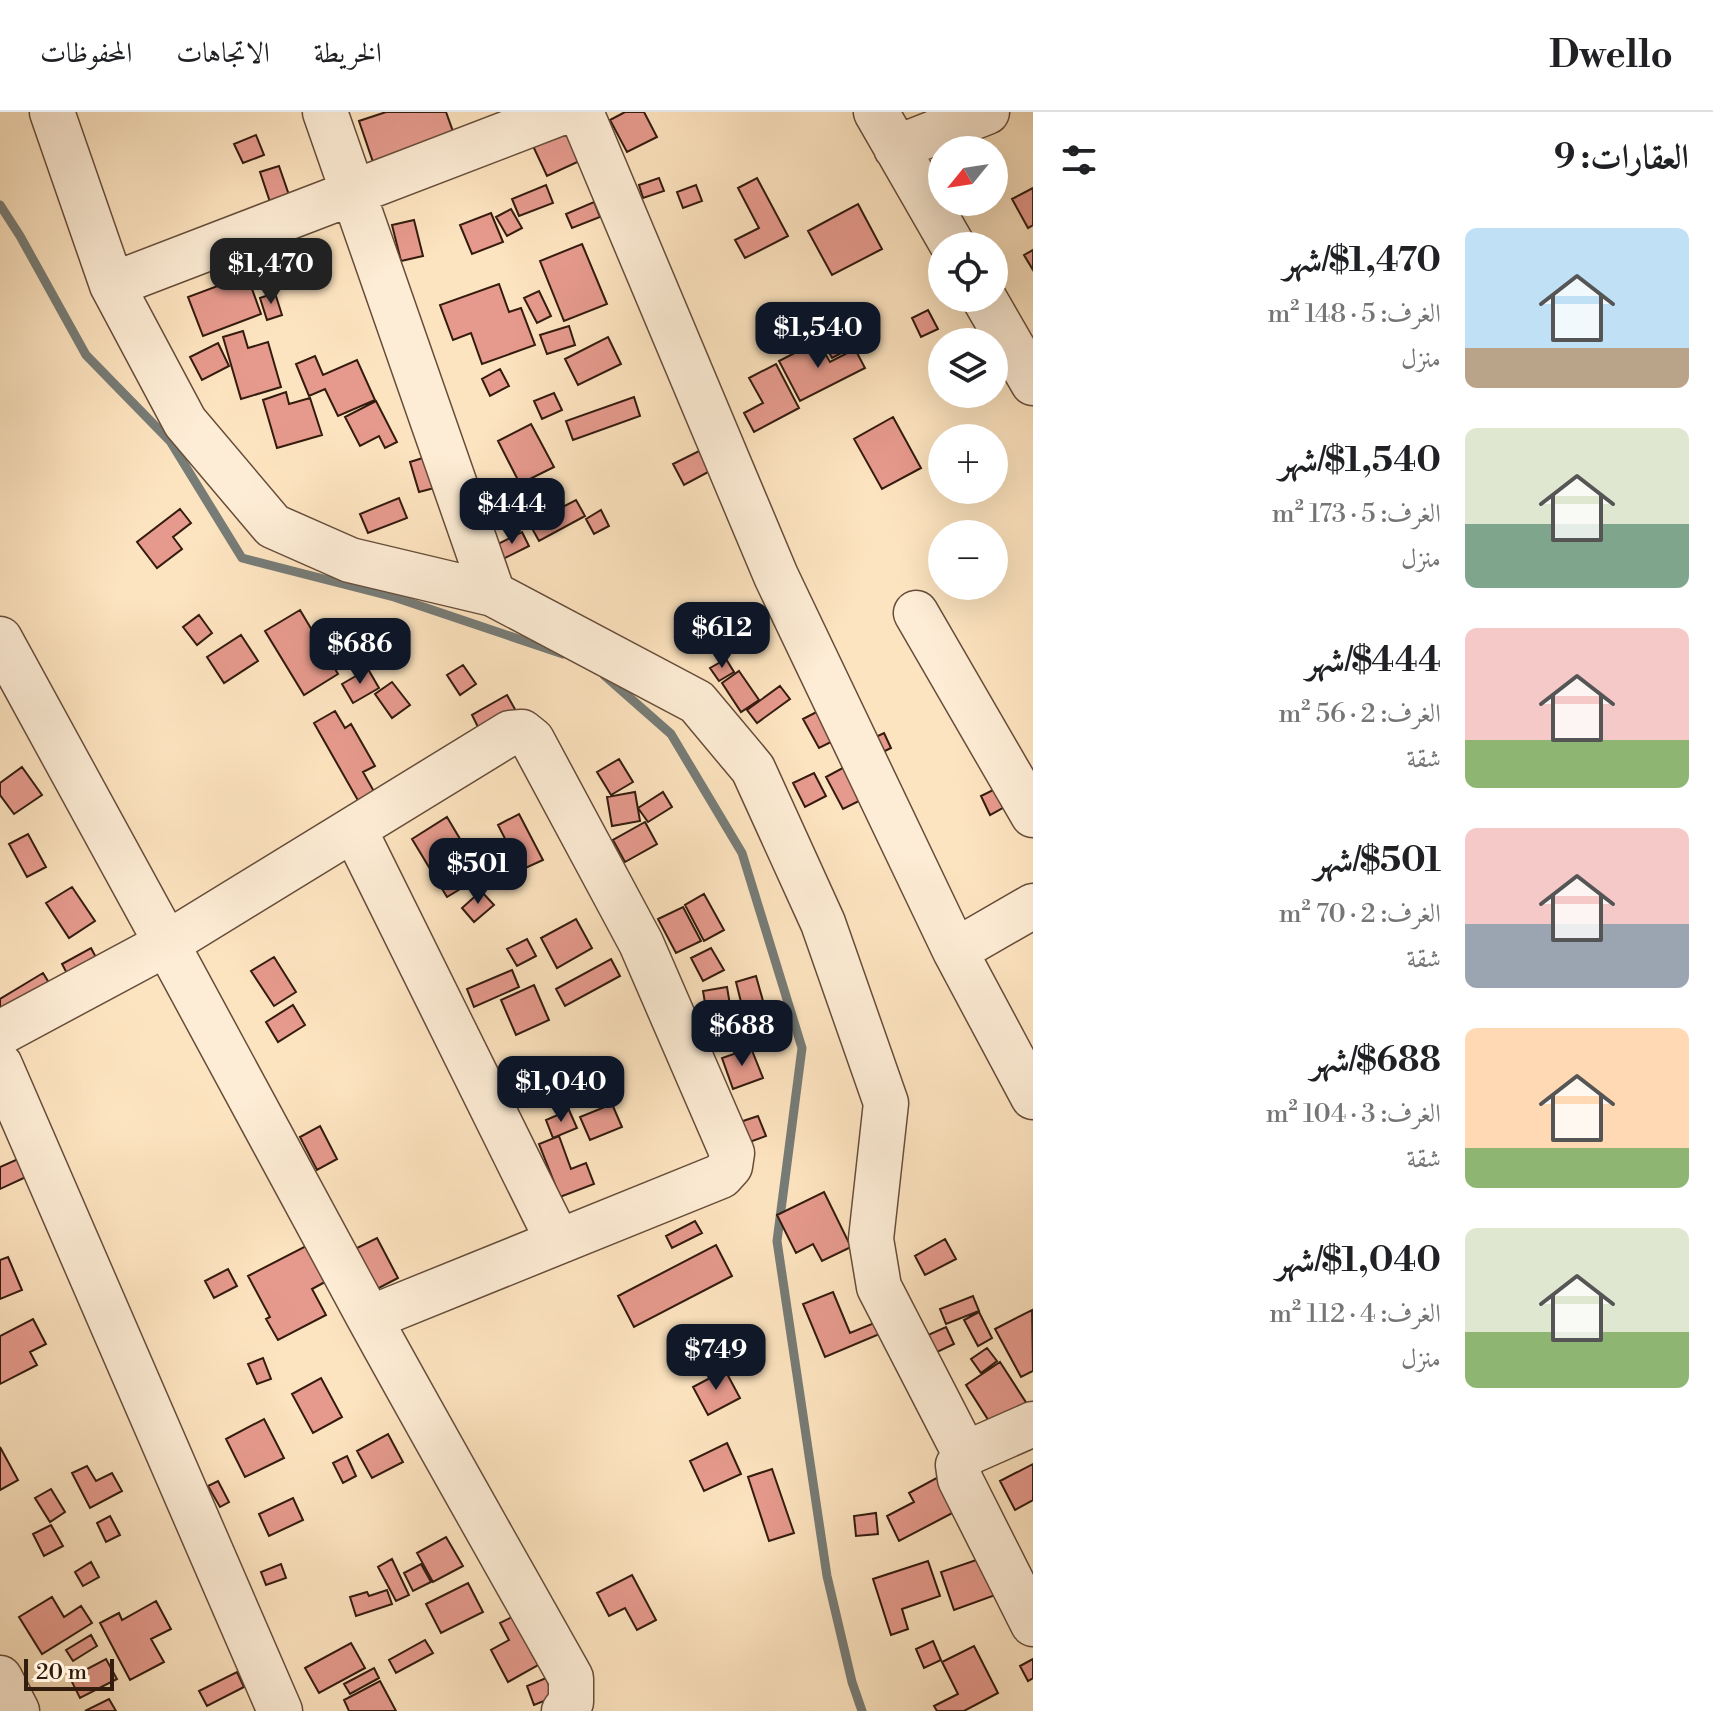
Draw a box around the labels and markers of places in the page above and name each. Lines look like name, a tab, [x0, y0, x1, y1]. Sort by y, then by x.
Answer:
pin: $1,470	[206, 238, 336, 306]
pin: $1,540	[753, 302, 883, 370]
pin: $444	[465, 478, 559, 546]
pin: $612	[675, 602, 769, 670]
pin: $686	[313, 618, 407, 686]
pin: $501	[431, 838, 525, 906]
pin: $688	[695, 1000, 789, 1068]
pin: $1,040	[496, 1056, 626, 1124]
pin: $749	[669, 1324, 763, 1392]

